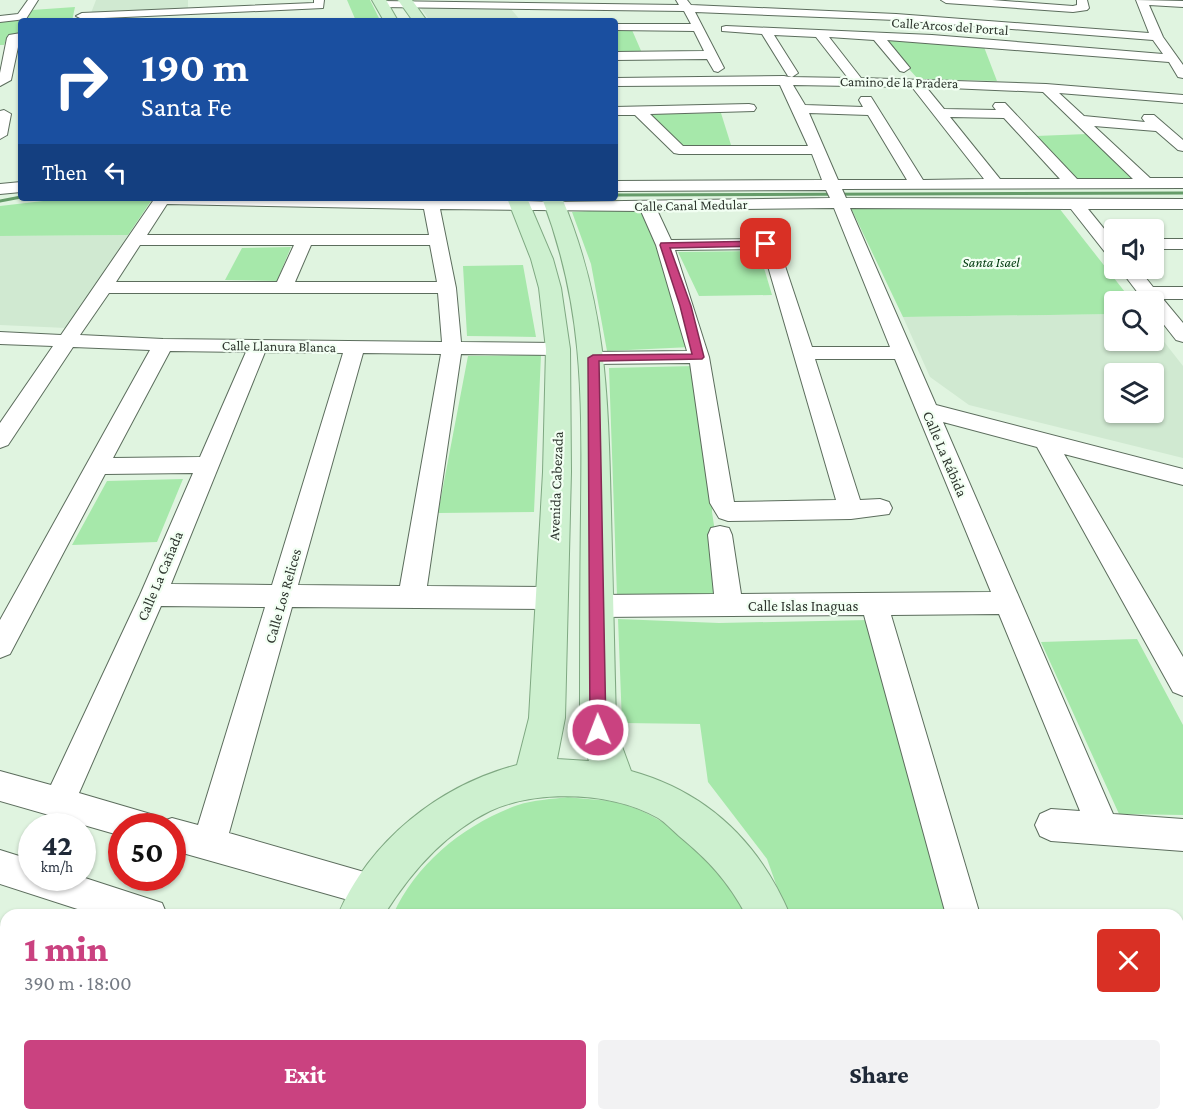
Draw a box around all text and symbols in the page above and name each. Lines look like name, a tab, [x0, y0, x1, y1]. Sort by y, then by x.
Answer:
street label: Calle Arcos del Portal	[891, 14, 1009, 38]
icon: right	[42, 42, 120, 120]
text: 190 m	[141, 43, 249, 90]
street label: Camino de la Pradera	[840, 73, 959, 91]
text: Santa Fe	[141, 92, 232, 122]
icon: left	[99, 156, 132, 189]
text: Then	[42, 160, 87, 185]
street label: Calle Canal Medular	[634, 196, 748, 214]
pin	[740, 218, 791, 269]
map controls	[1104, 219, 1164, 423]
button: sound	[1104, 219, 1164, 279]
icon: arrive	[749, 227, 782, 260]
park label: Santa Isael	[962, 254, 1020, 270]
button: search	[1104, 291, 1164, 351]
street label: Calle Llanura Blanca	[222, 337, 337, 355]
button: layers	[1104, 363, 1164, 423]
street label: Calle La Rábida	[920, 409, 970, 499]
street label: Avenida Cabezada	[546, 431, 566, 541]
street label: Calle La Cañada	[134, 529, 186, 623]
street label: Calle Los Relices	[262, 547, 304, 645]
street label: Calle Islas Inaguas	[748, 598, 858, 615]
position arrow	[566, 698, 630, 762]
speed limit sign: 50	[108, 813, 186, 891]
text: 42	[41, 828, 73, 861]
text: km/h	[41, 859, 73, 875]
text: 1 min	[24, 929, 108, 969]
button: close	[1097, 929, 1160, 992]
text: 390 m · 18:00	[24, 972, 132, 994]
button: Exit	[24, 1040, 586, 1109]
button: Share	[598, 1040, 1160, 1109]

